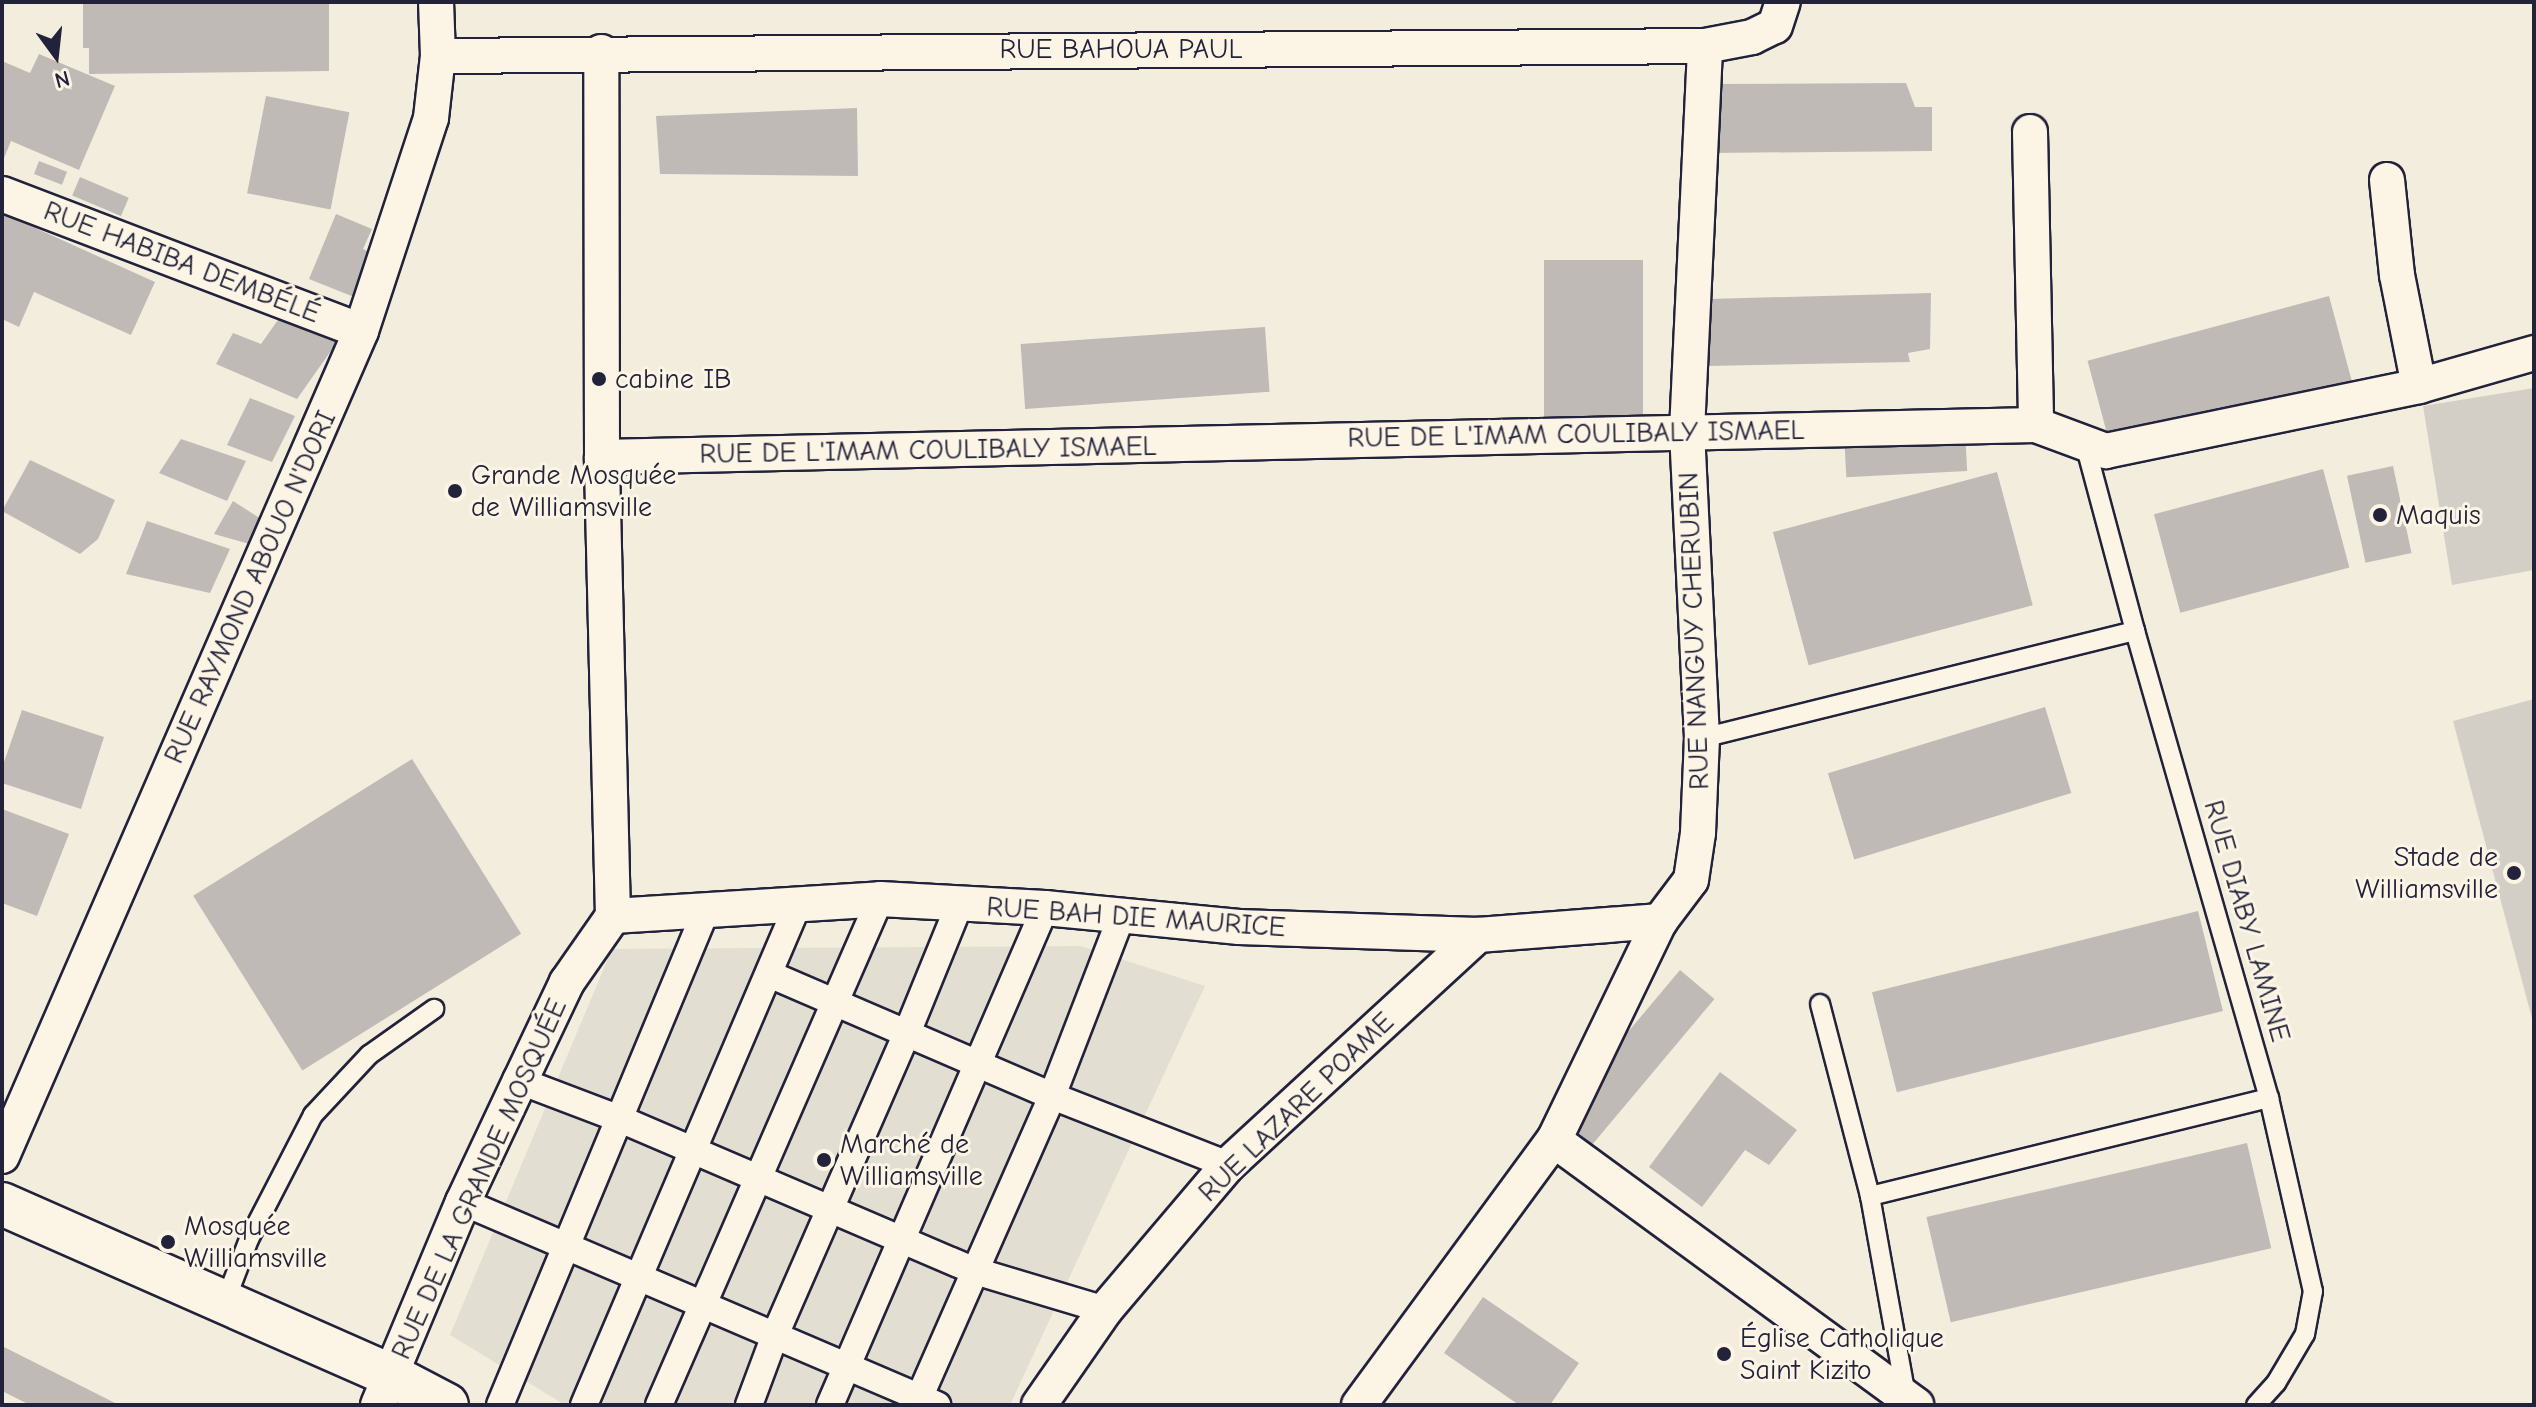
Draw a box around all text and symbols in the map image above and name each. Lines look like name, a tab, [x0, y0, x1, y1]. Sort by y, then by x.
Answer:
north arrow	[16, 16, 96, 96]
street label: RUE BAHOUA PAUL	[1000, 32, 1242, 66]
text: N	[52, 65, 73, 94]
street label: RUE HABIBA DEMBÉLÉ	[39, 194, 325, 330]
place label: cabine IB	[615, 362, 731, 396]
marker: cabine IB	[590, 370, 608, 388]
street label: RUE RAYMOND ABOUO N'DORI	[157, 405, 343, 769]
street label: RUE DE L'IMAM COULIBALY ISMAEL	[1347, 413, 1805, 455]
street label: RUE DE L'IMAM COULIBALY ISMAEL	[699, 429, 1157, 471]
place label: Grande Mosquée de Williamsville	[471, 458, 676, 524]
street label: RUE NANGUY CHERUBIN	[1672, 472, 1716, 790]
marker: Grande Mosquée de Williamsville	[446, 482, 464, 500]
place label: Maquis	[2396, 498, 2481, 532]
marker: Maquis	[2371, 506, 2389, 524]
street label: RUE DIABY LAMINE	[2196, 796, 2298, 1046]
place label: Stade de Williamsville	[2355, 840, 2498, 906]
marker: Stade de Williamsville	[2505, 864, 2523, 882]
street label: RUE BAH DIE MAURICE	[985, 890, 1287, 944]
street label: RUE DE LA GRANDE MOSQUÉE	[384, 994, 574, 1364]
street label: RUE LAZARE POAME	[1191, 1005, 1401, 1209]
place label: Marché de Williamsville	[840, 1127, 983, 1193]
marker: Marché de Williamsville	[815, 1151, 833, 1169]
place label: Mosquée Williamsville	[184, 1209, 327, 1275]
marker: Mosquée Williamsville	[159, 1233, 177, 1251]
place label: Église Catholique Saint Kizito	[1740, 1321, 1944, 1387]
marker: Église Catholique Saint Kizito	[1715, 1345, 1733, 1363]

